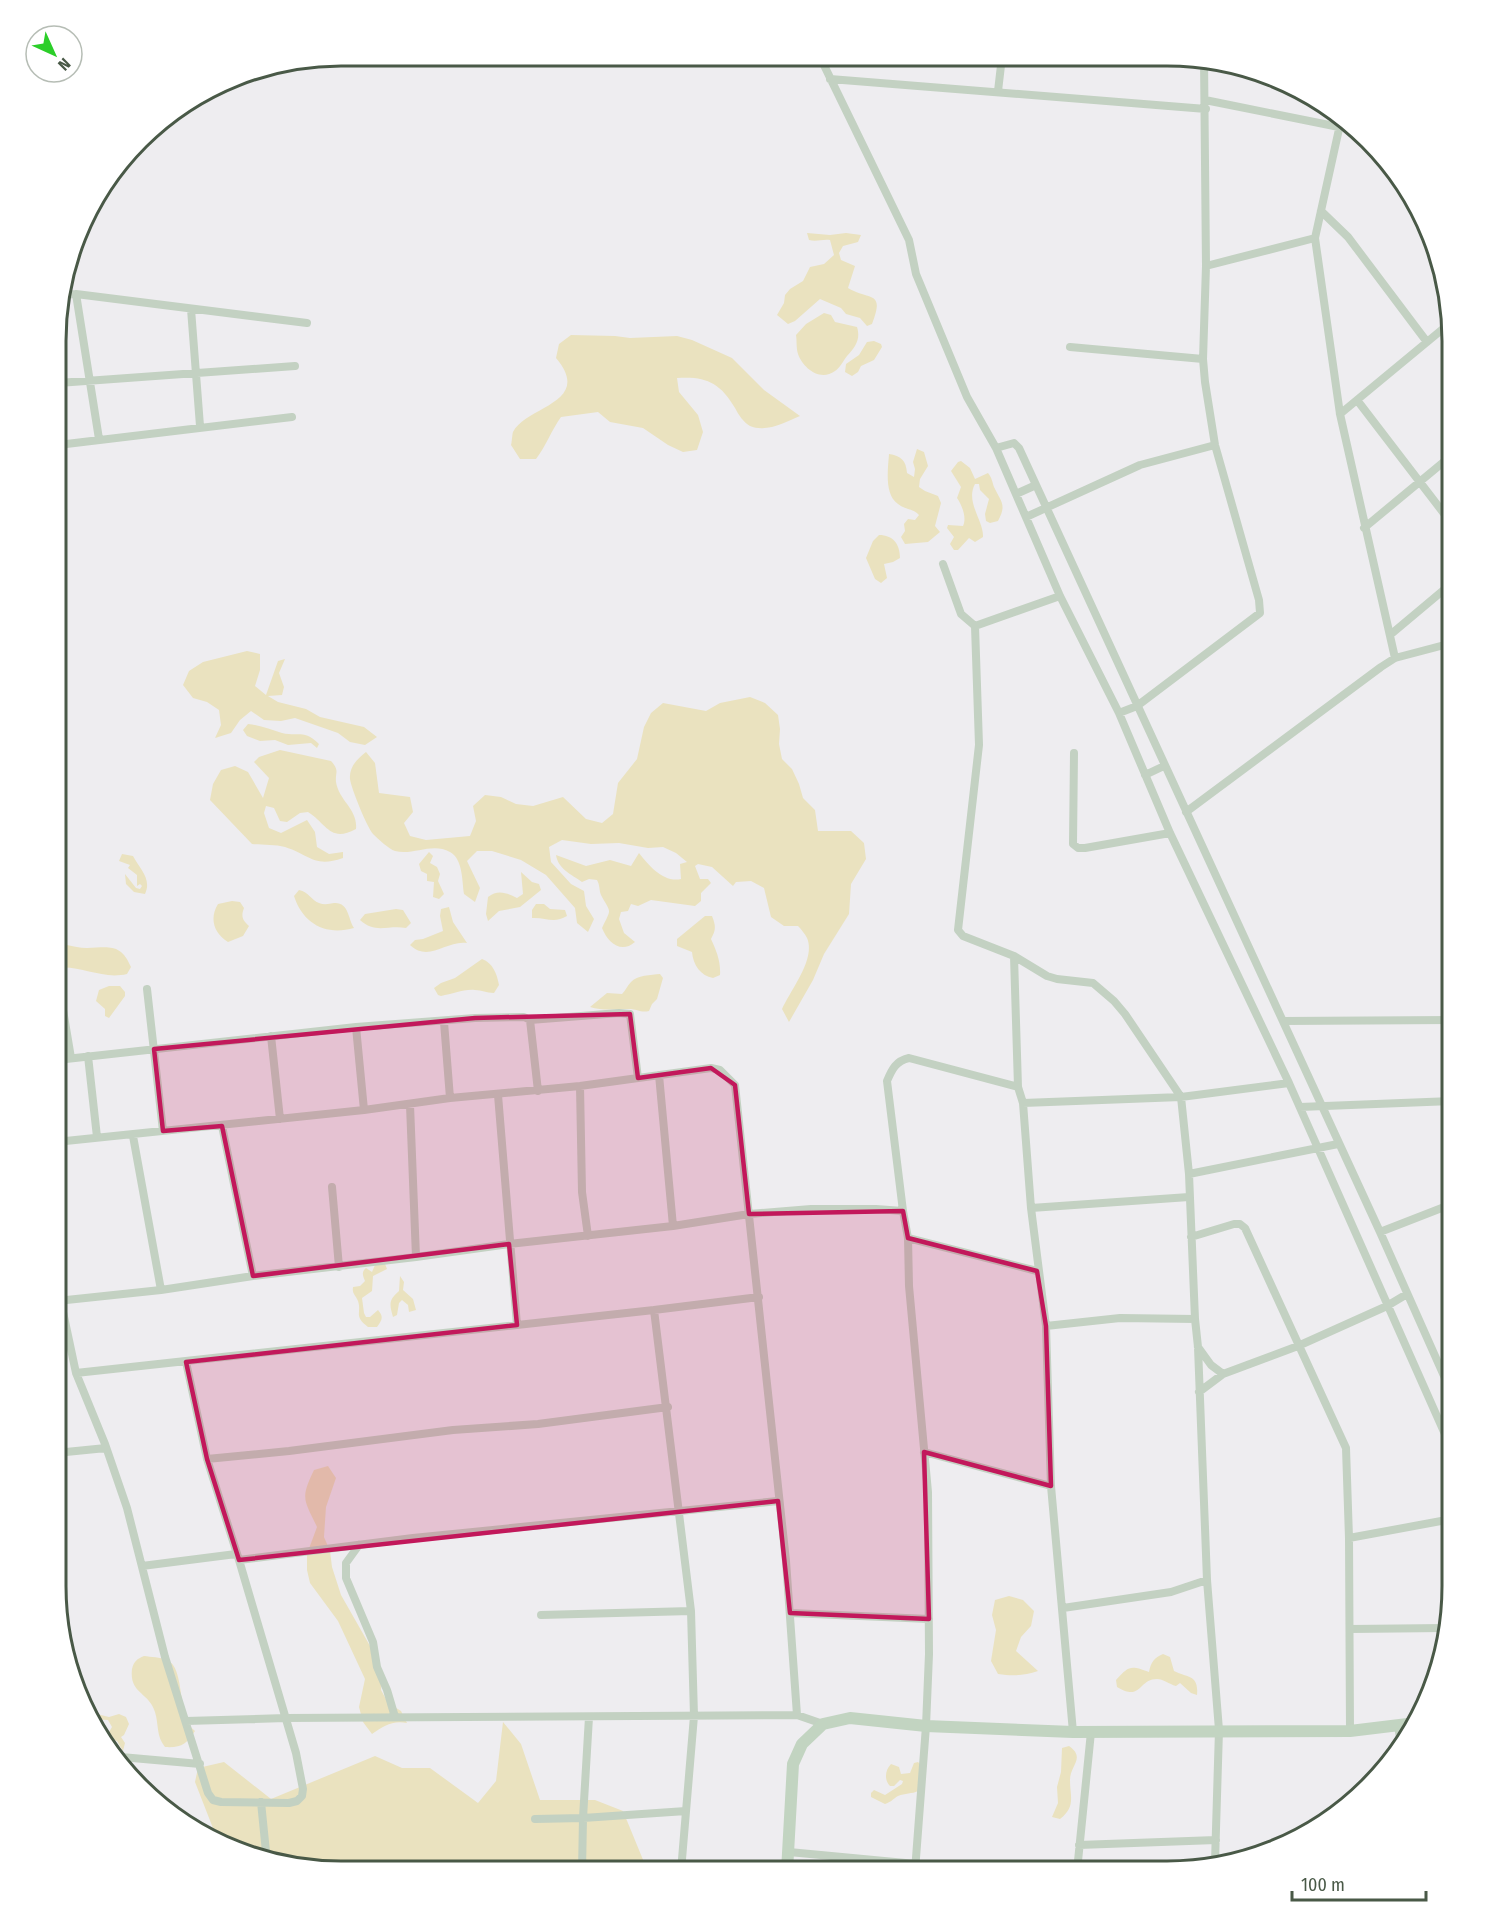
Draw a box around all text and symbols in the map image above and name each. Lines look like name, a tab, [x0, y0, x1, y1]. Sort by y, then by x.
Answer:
north arrow	[24, 24, 84, 84]
text: N	[54, 54, 74, 74]
scale bar	[1292, 1864, 1426, 1902]
text: 100 m	[1301, 1874, 1345, 1896]

